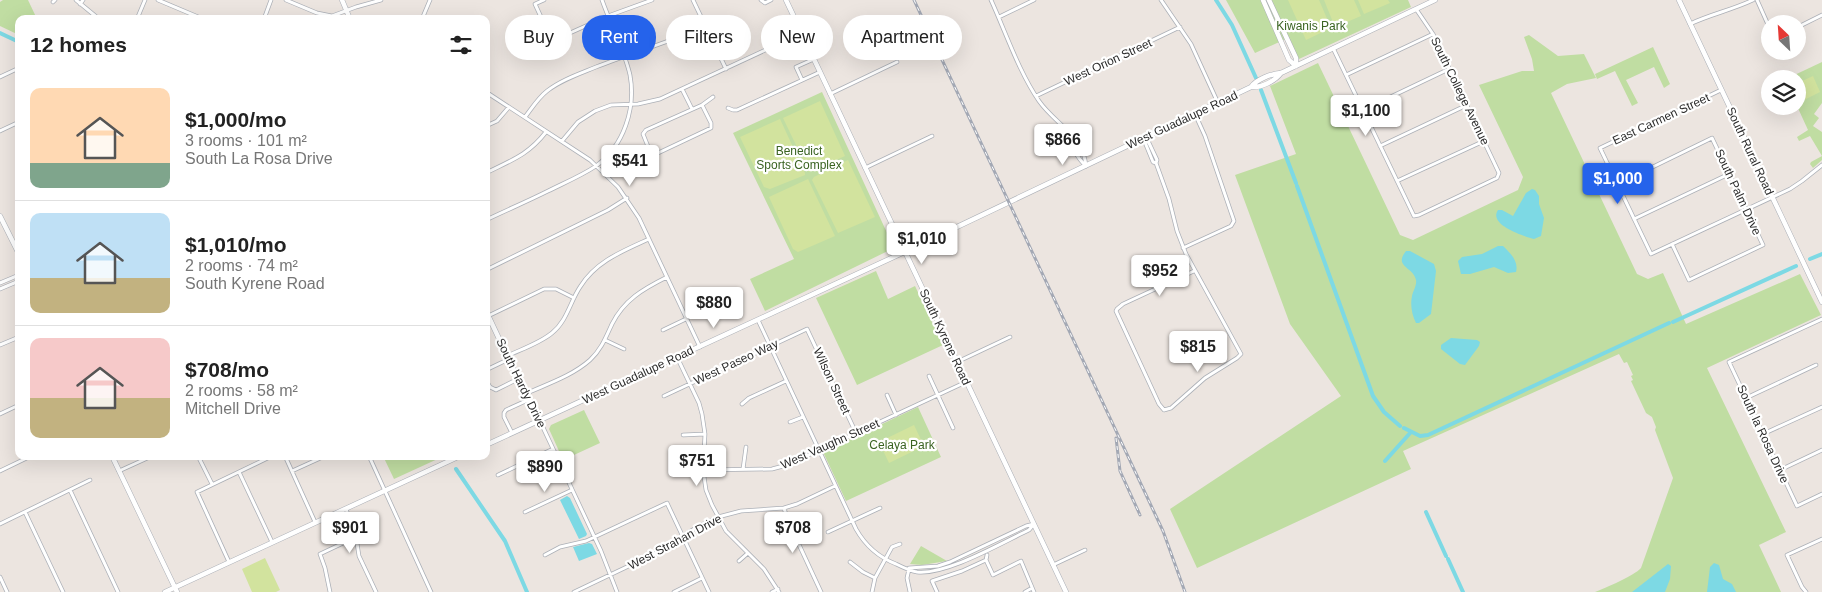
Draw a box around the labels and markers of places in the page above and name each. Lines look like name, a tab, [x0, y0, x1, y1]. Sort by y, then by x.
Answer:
pin: $1,100	[1325, 94, 1407, 137]
pin: $866	[1033, 124, 1093, 166]
pin: $541	[600, 144, 660, 187]
pin: $1,000	[1577, 162, 1659, 205]
pin: $1,010	[881, 222, 963, 265]
pin: $952	[1130, 254, 1190, 297]
pin: $880	[684, 286, 744, 329]
pin: $815	[1168, 330, 1228, 373]
pin: $751	[667, 444, 727, 487]
pin: $890	[515, 450, 575, 493]
pin: $901	[320, 512, 380, 554]
pin: $708	[763, 512, 823, 554]

